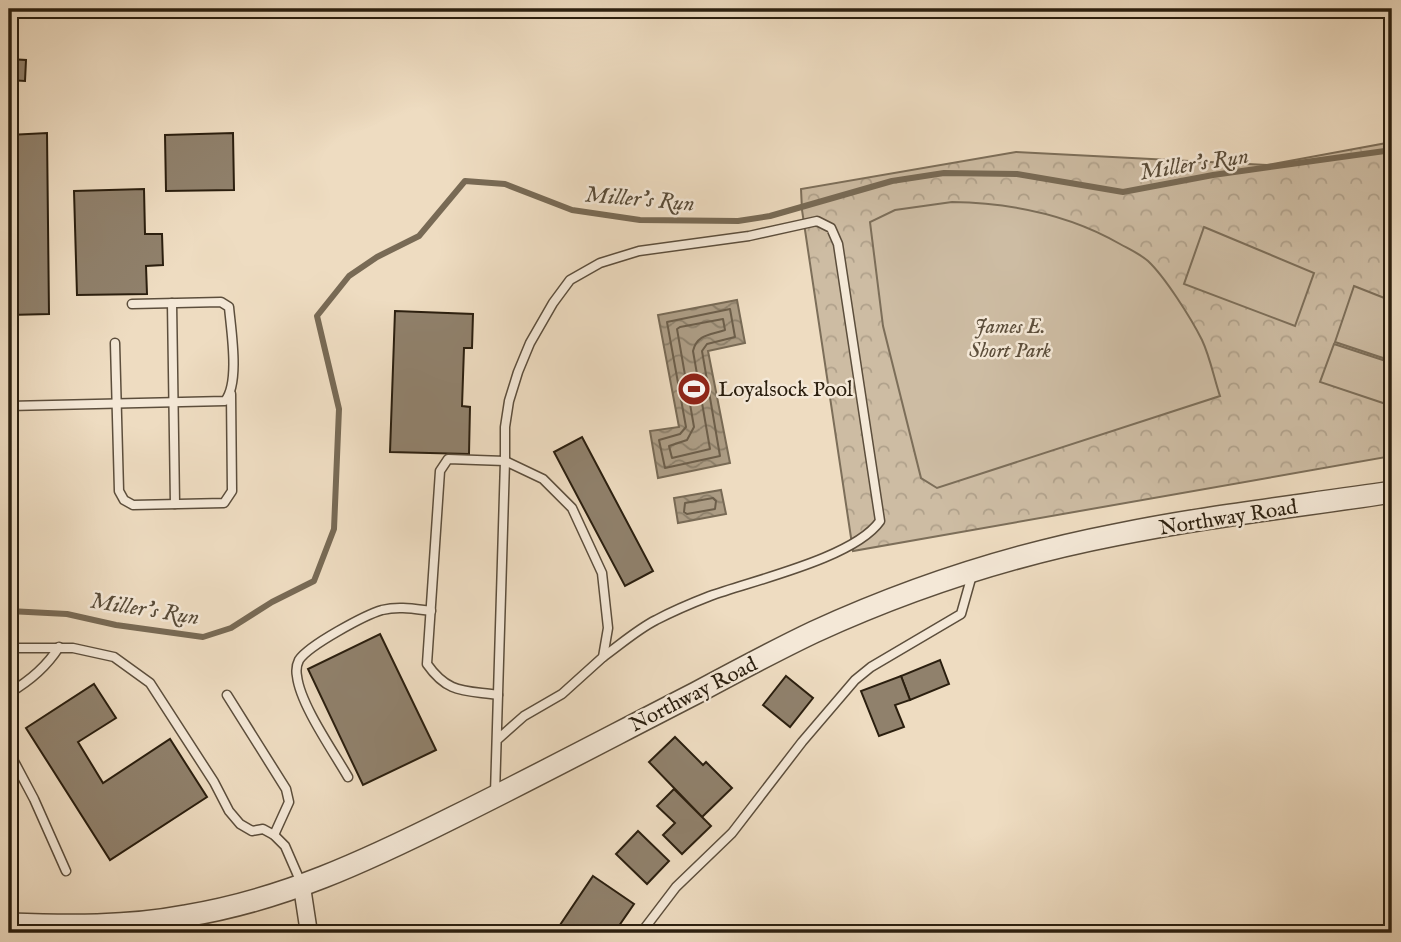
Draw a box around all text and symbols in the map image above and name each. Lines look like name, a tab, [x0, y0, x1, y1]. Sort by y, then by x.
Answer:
water label: Miller's Run	[1138, 142, 1251, 187]
water label: Miller's Run	[584, 180, 696, 219]
park label: James E. Short Park	[969, 314, 1052, 365]
sports icon: Loyalsock Pool	[675, 370, 713, 408]
place label: Loyalsock Pool	[718, 377, 853, 404]
street label: Northway Road	[1157, 494, 1300, 543]
water label: Miller's Run	[88, 587, 201, 632]
street label: Northway Road	[625, 651, 763, 739]

